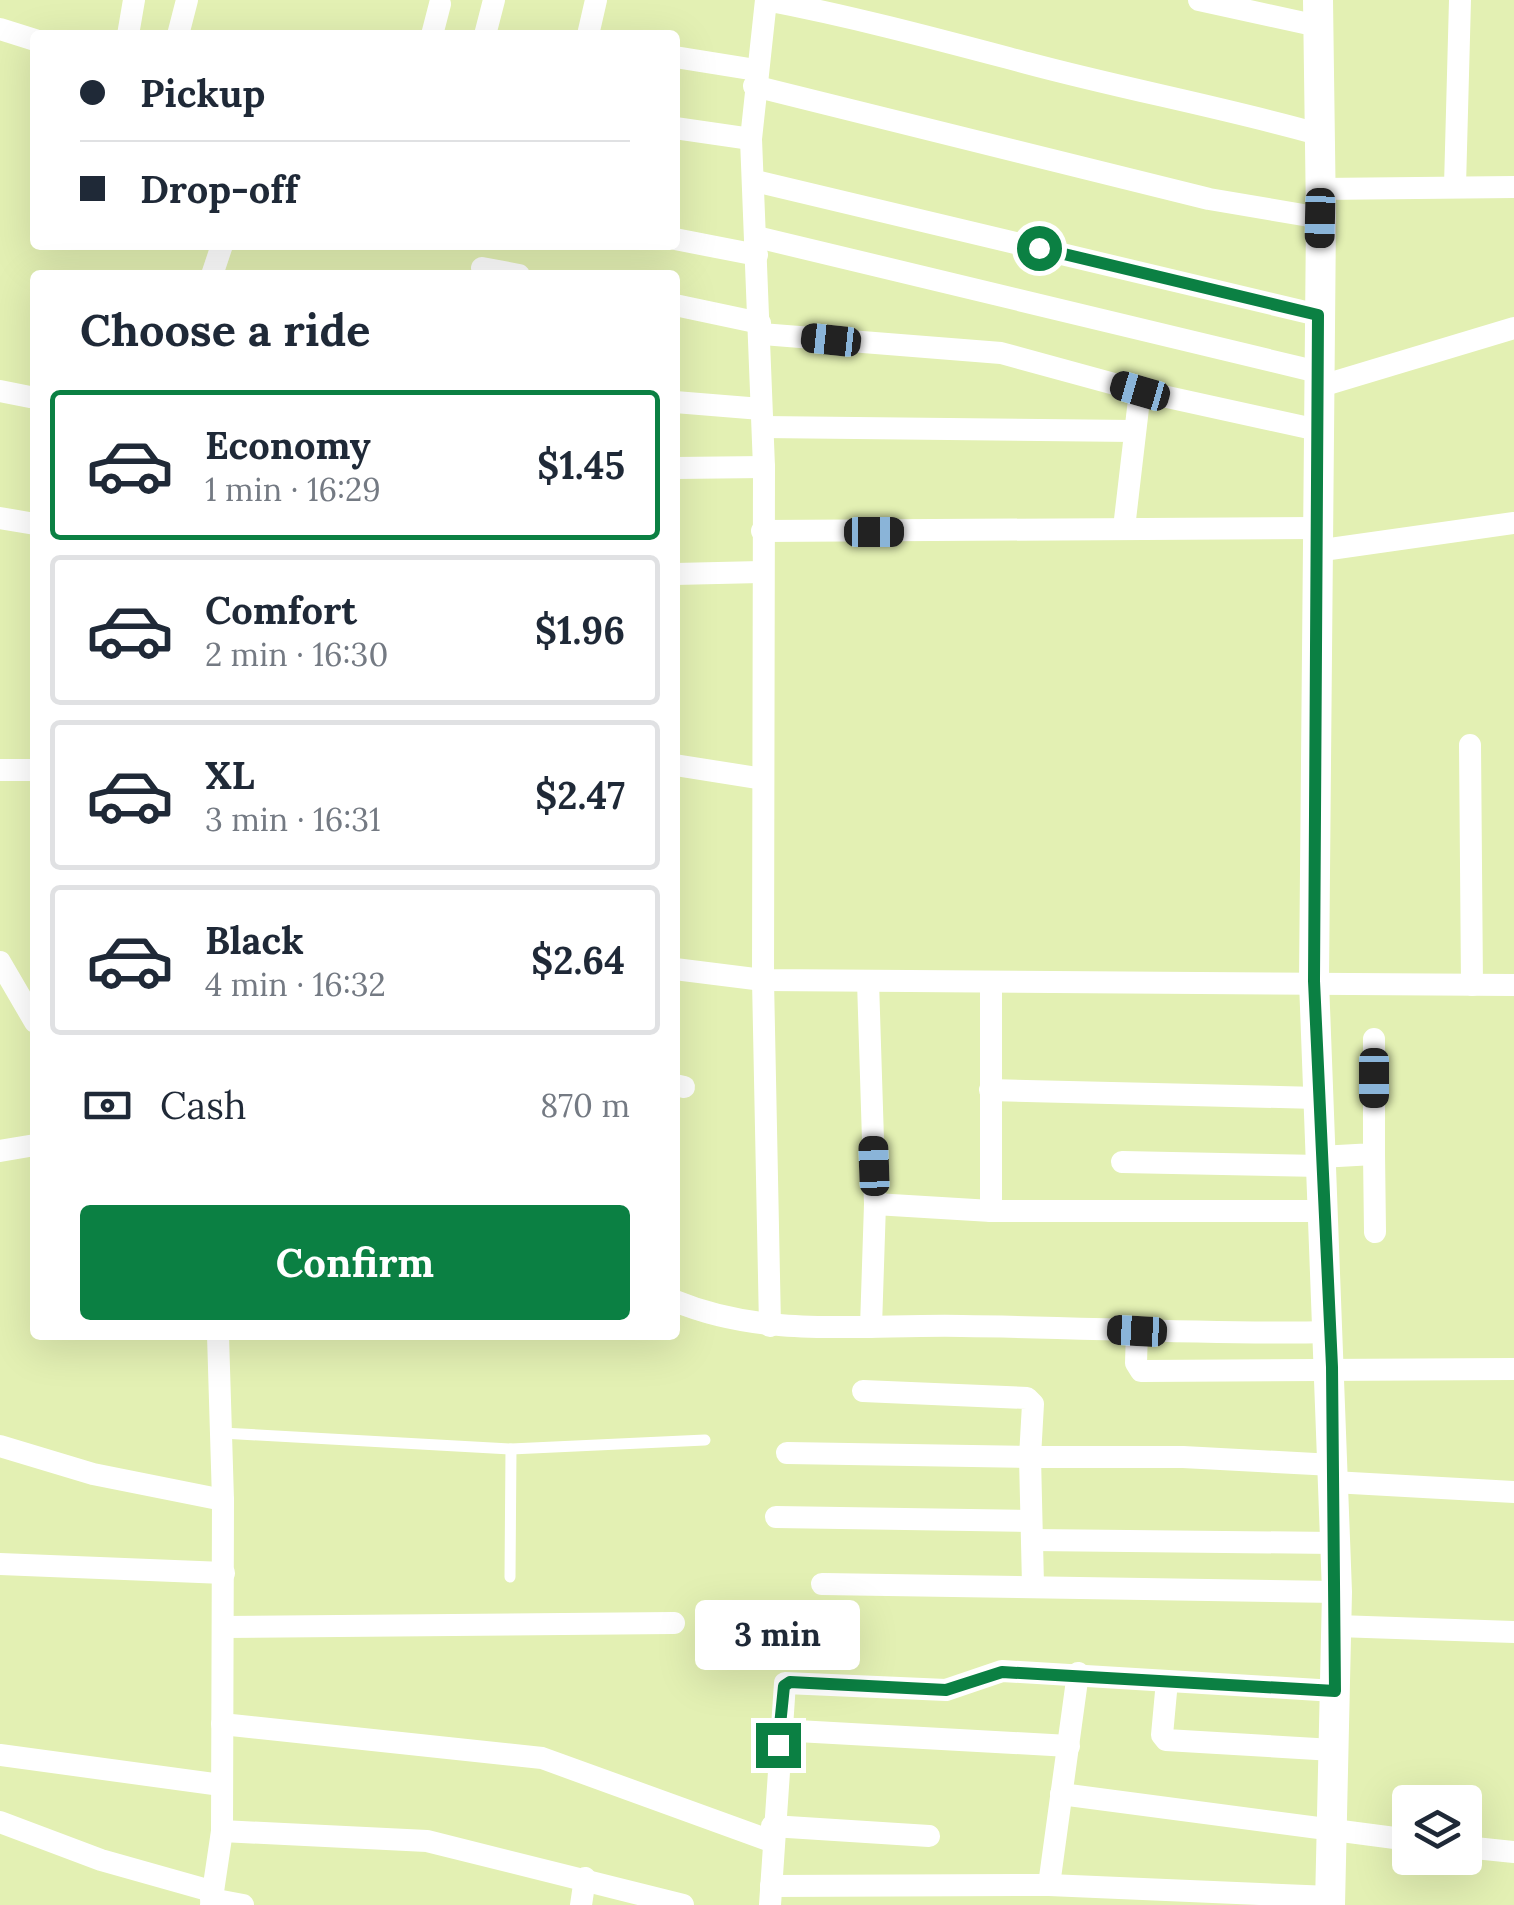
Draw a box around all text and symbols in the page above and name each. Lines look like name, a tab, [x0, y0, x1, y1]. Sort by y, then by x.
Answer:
text: Pickup	[140, 69, 265, 117]
text: Drop-off	[140, 165, 298, 213]
car	[1304, 188, 1336, 248]
route start	[1017, 226, 1062, 271]
text: Choose a ride	[80, 301, 370, 358]
car	[800, 322, 862, 358]
car	[1107, 368, 1173, 414]
icon: car	[85, 420, 175, 510]
text: Economy	[205, 421, 371, 469]
text: $1.45	[537, 441, 625, 489]
text: 1 min · 16:29	[205, 469, 381, 510]
car	[844, 517, 904, 547]
icon: car	[85, 585, 175, 675]
text: Comfort	[205, 586, 357, 634]
text: $1.96	[535, 606, 625, 654]
text: 2 min · 16:30	[205, 634, 388, 675]
icon: car	[85, 750, 175, 840]
text: XL	[205, 751, 255, 799]
text: $2.47	[535, 771, 625, 819]
text: 3 min · 16:31	[205, 799, 381, 840]
icon: car	[85, 915, 175, 1005]
text: Black	[205, 916, 304, 964]
text: $2.64	[531, 936, 625, 984]
text: 4 min · 16:32	[205, 964, 386, 1005]
car	[1359, 1048, 1389, 1108]
icon: cash	[80, 1078, 135, 1133]
text: Cash	[160, 1081, 247, 1129]
text: 870 m	[540, 1085, 630, 1126]
car	[858, 1135, 890, 1197]
button: Confirm	[80, 1205, 630, 1320]
car	[1106, 1314, 1168, 1348]
callout: 3 min	[696, 1600, 860, 1670]
text: 3 min	[734, 1614, 821, 1655]
route end	[756, 1723, 801, 1768]
map controls	[1392, 1785, 1482, 1875]
button: layers	[1392, 1785, 1482, 1875]

